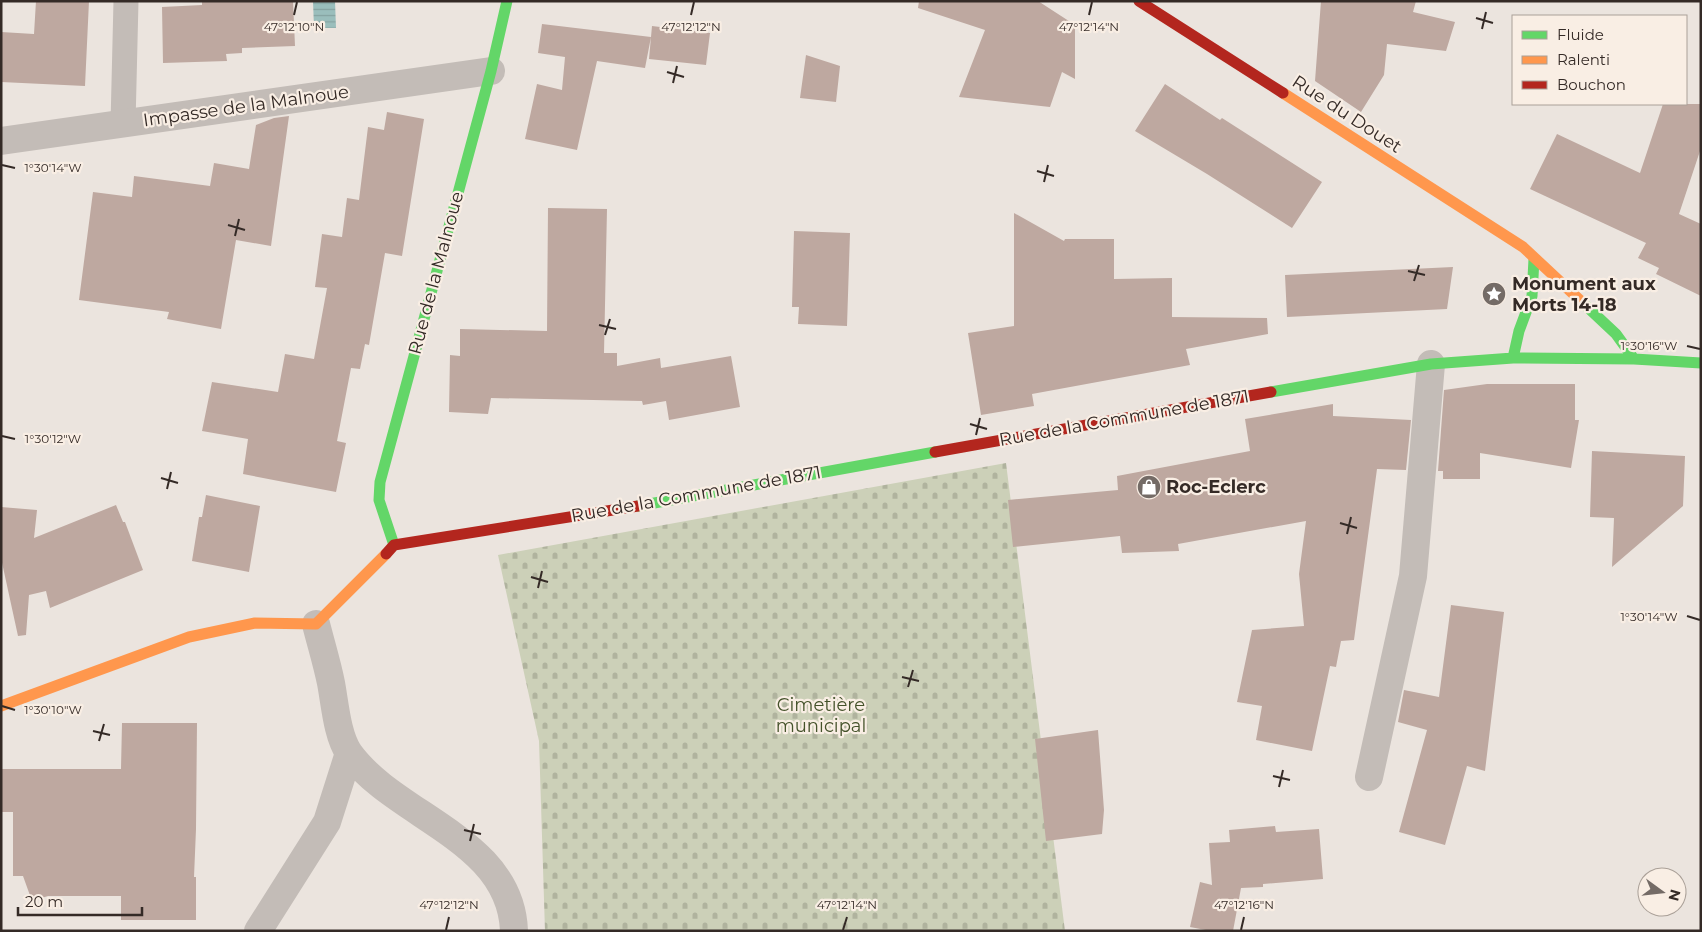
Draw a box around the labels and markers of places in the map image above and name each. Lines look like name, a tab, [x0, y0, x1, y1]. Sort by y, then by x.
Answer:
place label: Monument aux Morts 14-18	[1512, 273, 1656, 316]
place icon: Monument aux Morts 14-18	[1481, 281, 1507, 307]
shop icon: Roc-Eclerc	[1136, 474, 1162, 500]
place label: Roc-Eclerc	[1166, 476, 1266, 498]

